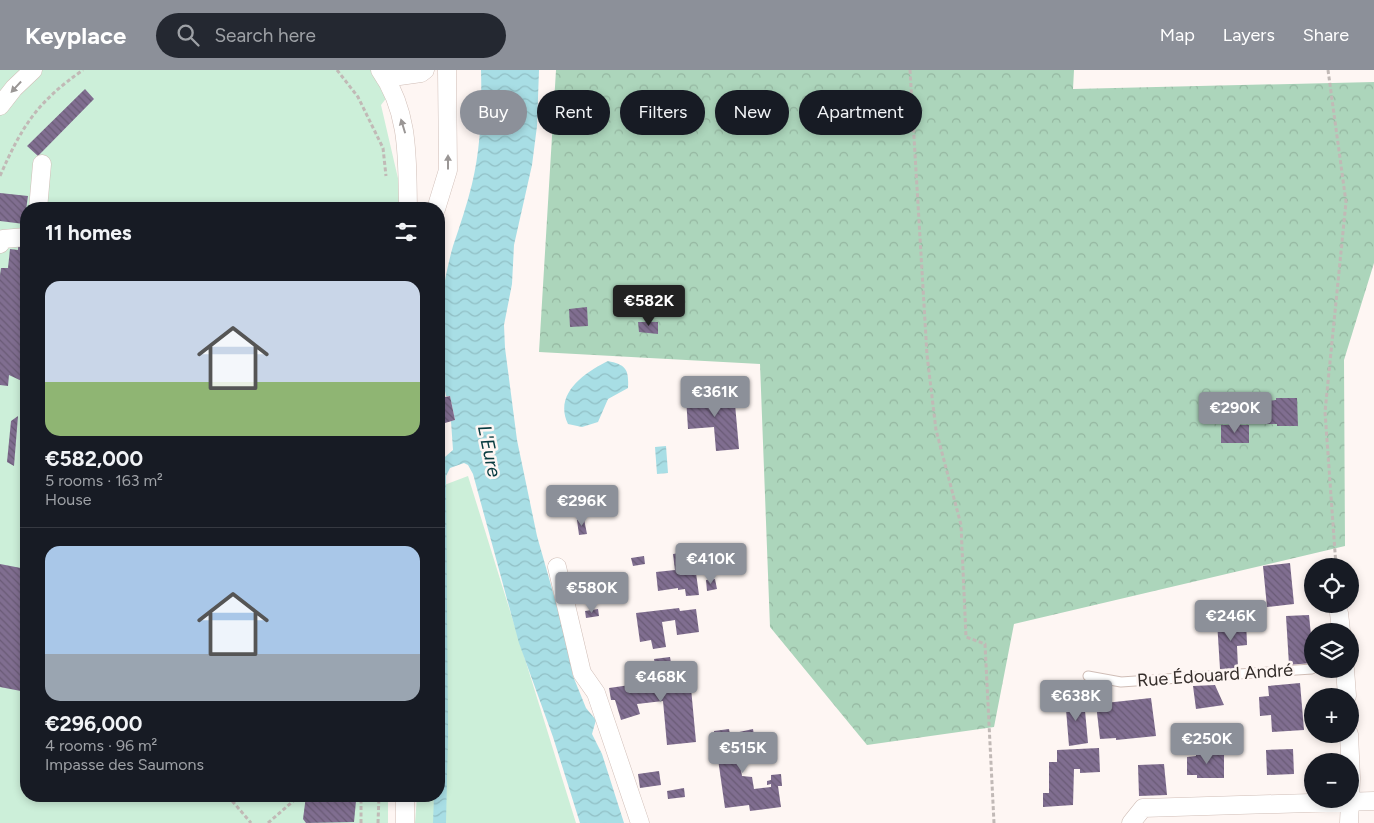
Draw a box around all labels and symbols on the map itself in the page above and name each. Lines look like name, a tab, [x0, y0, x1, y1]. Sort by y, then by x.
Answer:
one-way arrow	[10, 81, 22, 93]
one-way arrow	[399, 118, 407, 133]
one-way arrow	[444, 153, 452, 169]
pin: €582K	[614, 284, 684, 327]
pin: €361K	[680, 376, 750, 418]
pin: €290K	[1200, 392, 1270, 434]
water label: L'Eure	[473, 423, 506, 480]
pin: €296K	[547, 484, 617, 527]
pin: €410K	[676, 542, 746, 585]
pin: €580K	[557, 572, 627, 614]
pin: €246K	[1196, 600, 1266, 642]
street label: Rue Édouard André	[1136, 659, 1294, 691]
pin: €468K	[626, 660, 696, 703]
pin: €638K	[1041, 680, 1111, 722]
pin: €250K	[1172, 722, 1242, 765]
pin: €515K	[708, 732, 778, 774]

